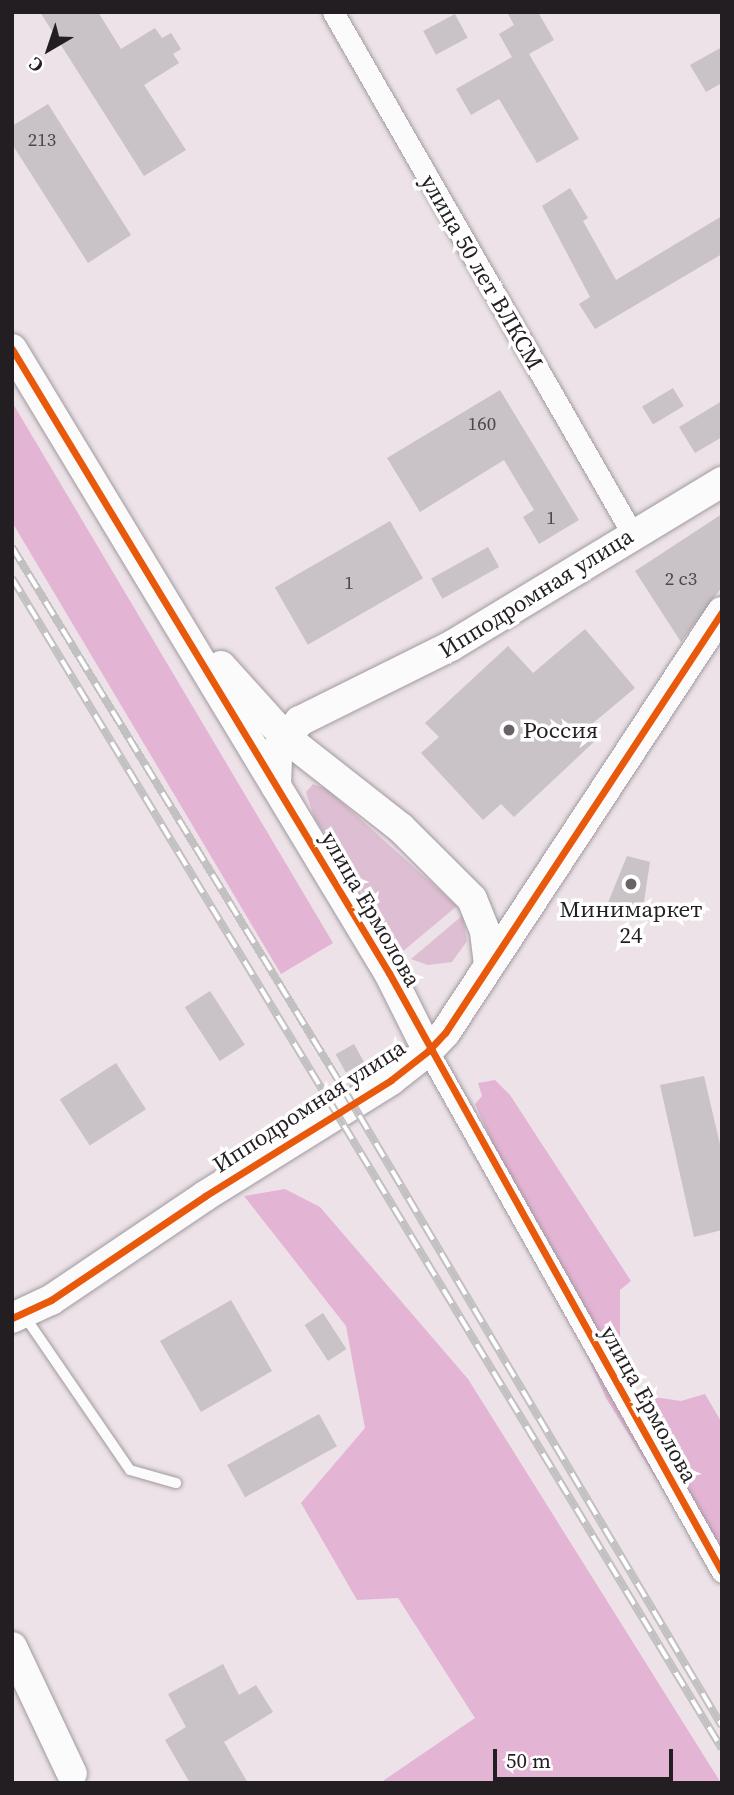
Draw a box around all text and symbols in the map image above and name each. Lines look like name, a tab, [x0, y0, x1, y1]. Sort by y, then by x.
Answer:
north arrow	[14, 14, 84, 84]
text: С	[23, 52, 49, 79]
house number: 213	[28, 129, 56, 151]
street label: улица 50 лет ВЛКСМ	[415, 170, 549, 374]
house number: 160	[468, 413, 496, 435]
house number: 1	[546, 507, 556, 529]
street label: Ипподромная улица	[434, 522, 638, 664]
house number: 2 с3	[665, 568, 697, 590]
house number: 1	[344, 572, 354, 594]
place label: Россия	[523, 716, 598, 744]
marker: Россия	[501, 722, 517, 738]
street label: улица Ермолова	[315, 826, 427, 992]
marker: Минимаркет 24	[623, 876, 639, 892]
place label: Минимаркет 24	[560, 895, 702, 949]
street label: Ипподромная улица	[208, 1034, 410, 1178]
street label: улица Ермолова	[594, 1321, 704, 1487]
scale bar	[496, 1736, 676, 1780]
text: 50 m	[506, 1746, 551, 1775]

